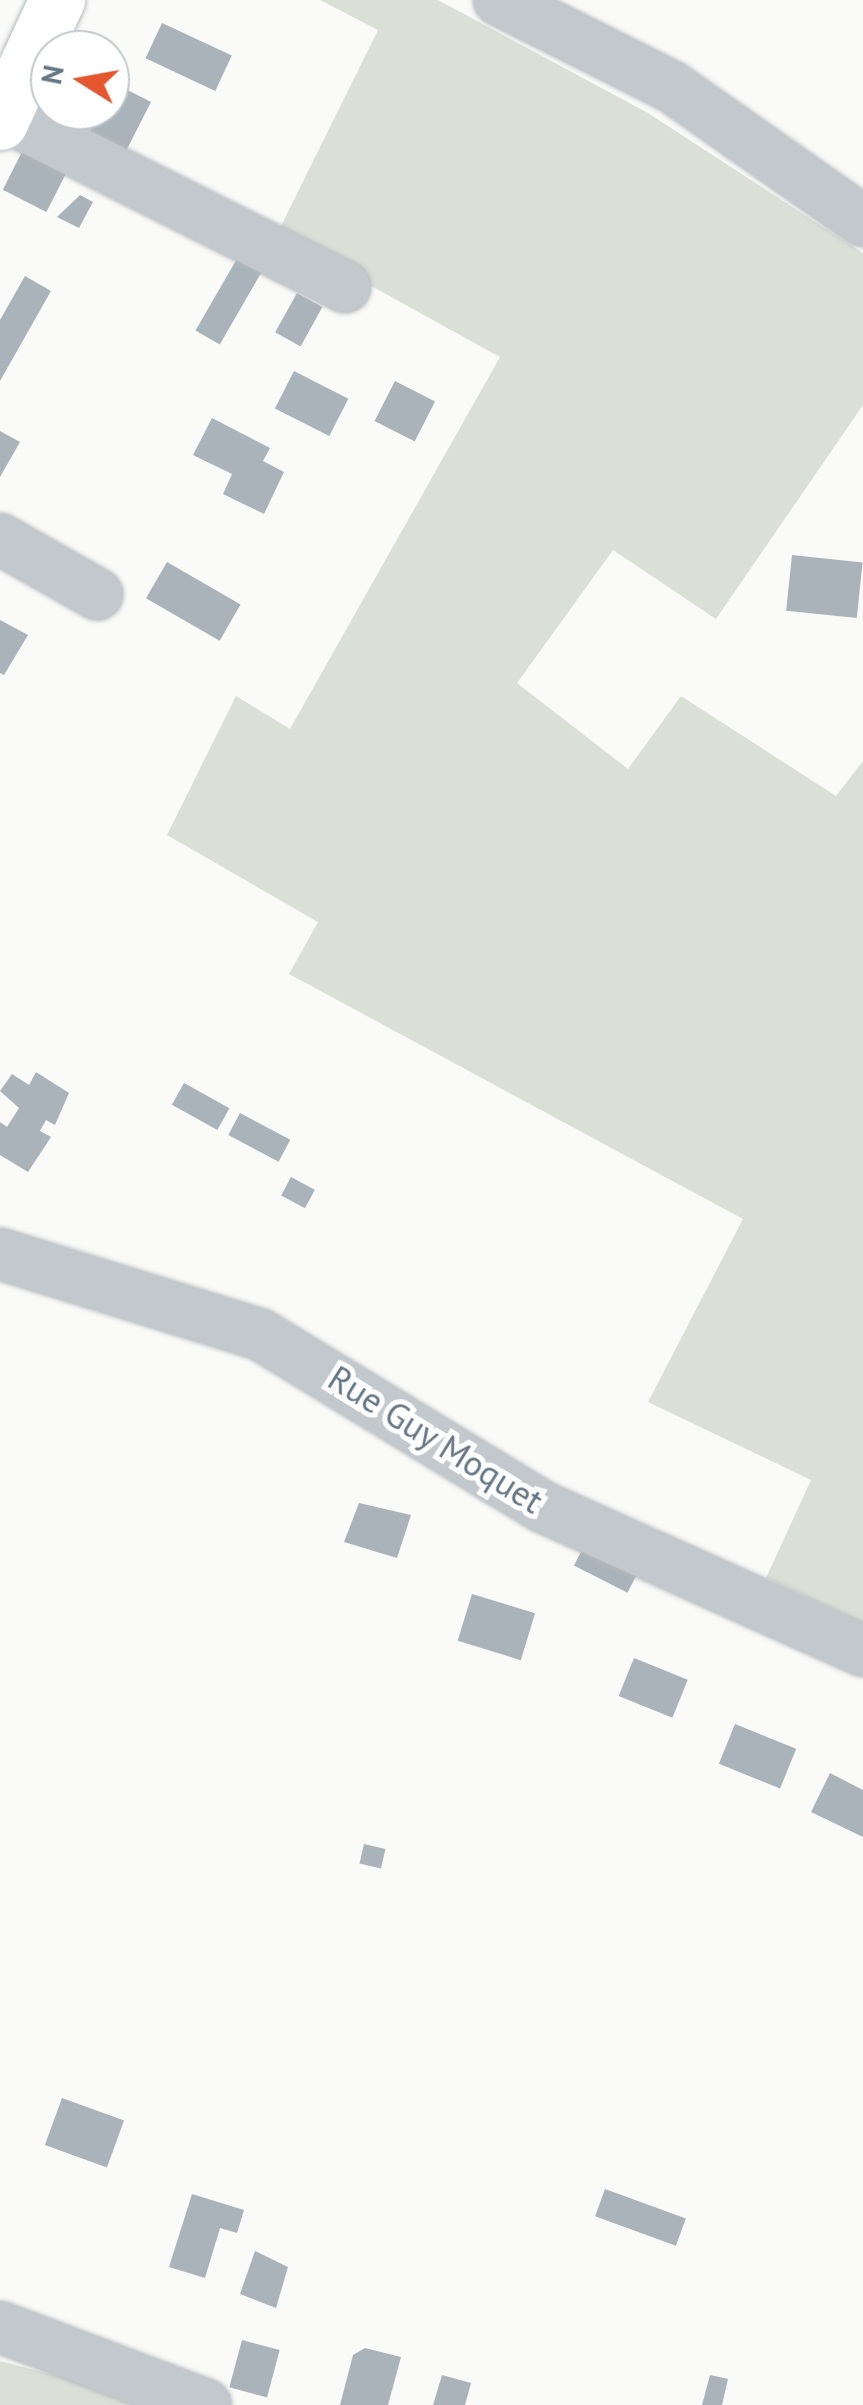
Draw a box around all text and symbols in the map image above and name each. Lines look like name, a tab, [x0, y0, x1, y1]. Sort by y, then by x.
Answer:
north arrow	[30, 30, 130, 130]
text: N	[32, 62, 72, 87]
street label: Rue Guy Moquet	[320, 1356, 552, 1522]

